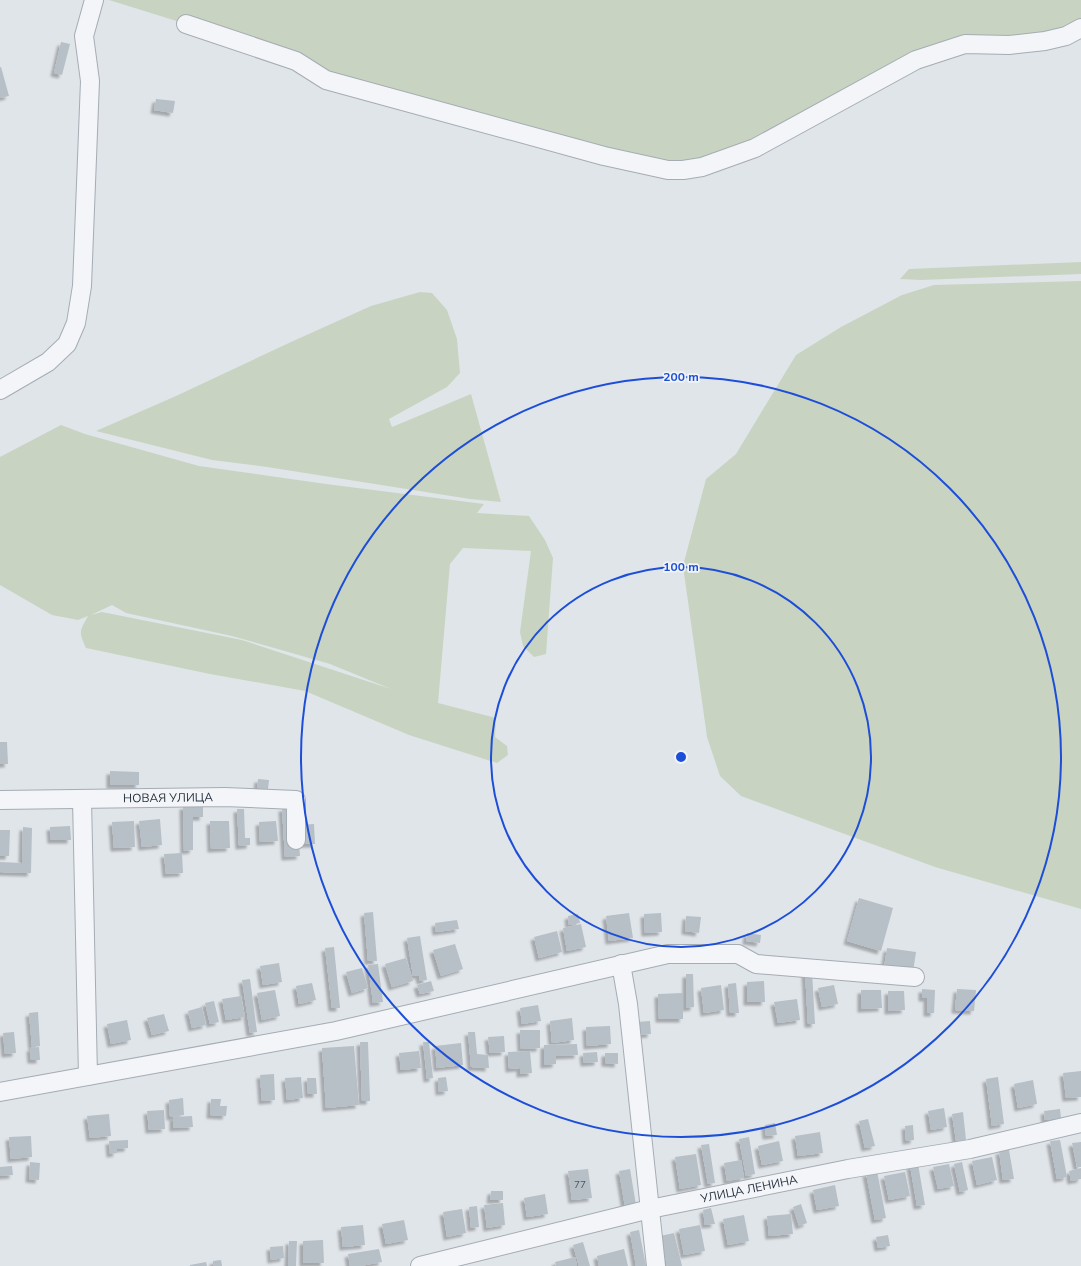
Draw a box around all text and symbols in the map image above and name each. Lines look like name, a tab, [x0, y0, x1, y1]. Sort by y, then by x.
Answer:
text: 200 m	[663, 369, 699, 385]
text: 100 m	[663, 559, 699, 575]
centre of rings	[674, 750, 688, 764]
street label: НОВАЯ УЛИЦА	[123, 789, 213, 806]
street label: УЛИЦА ЛЕНИНА	[698, 1171, 799, 1207]
house number: 77	[574, 1178, 586, 1192]

